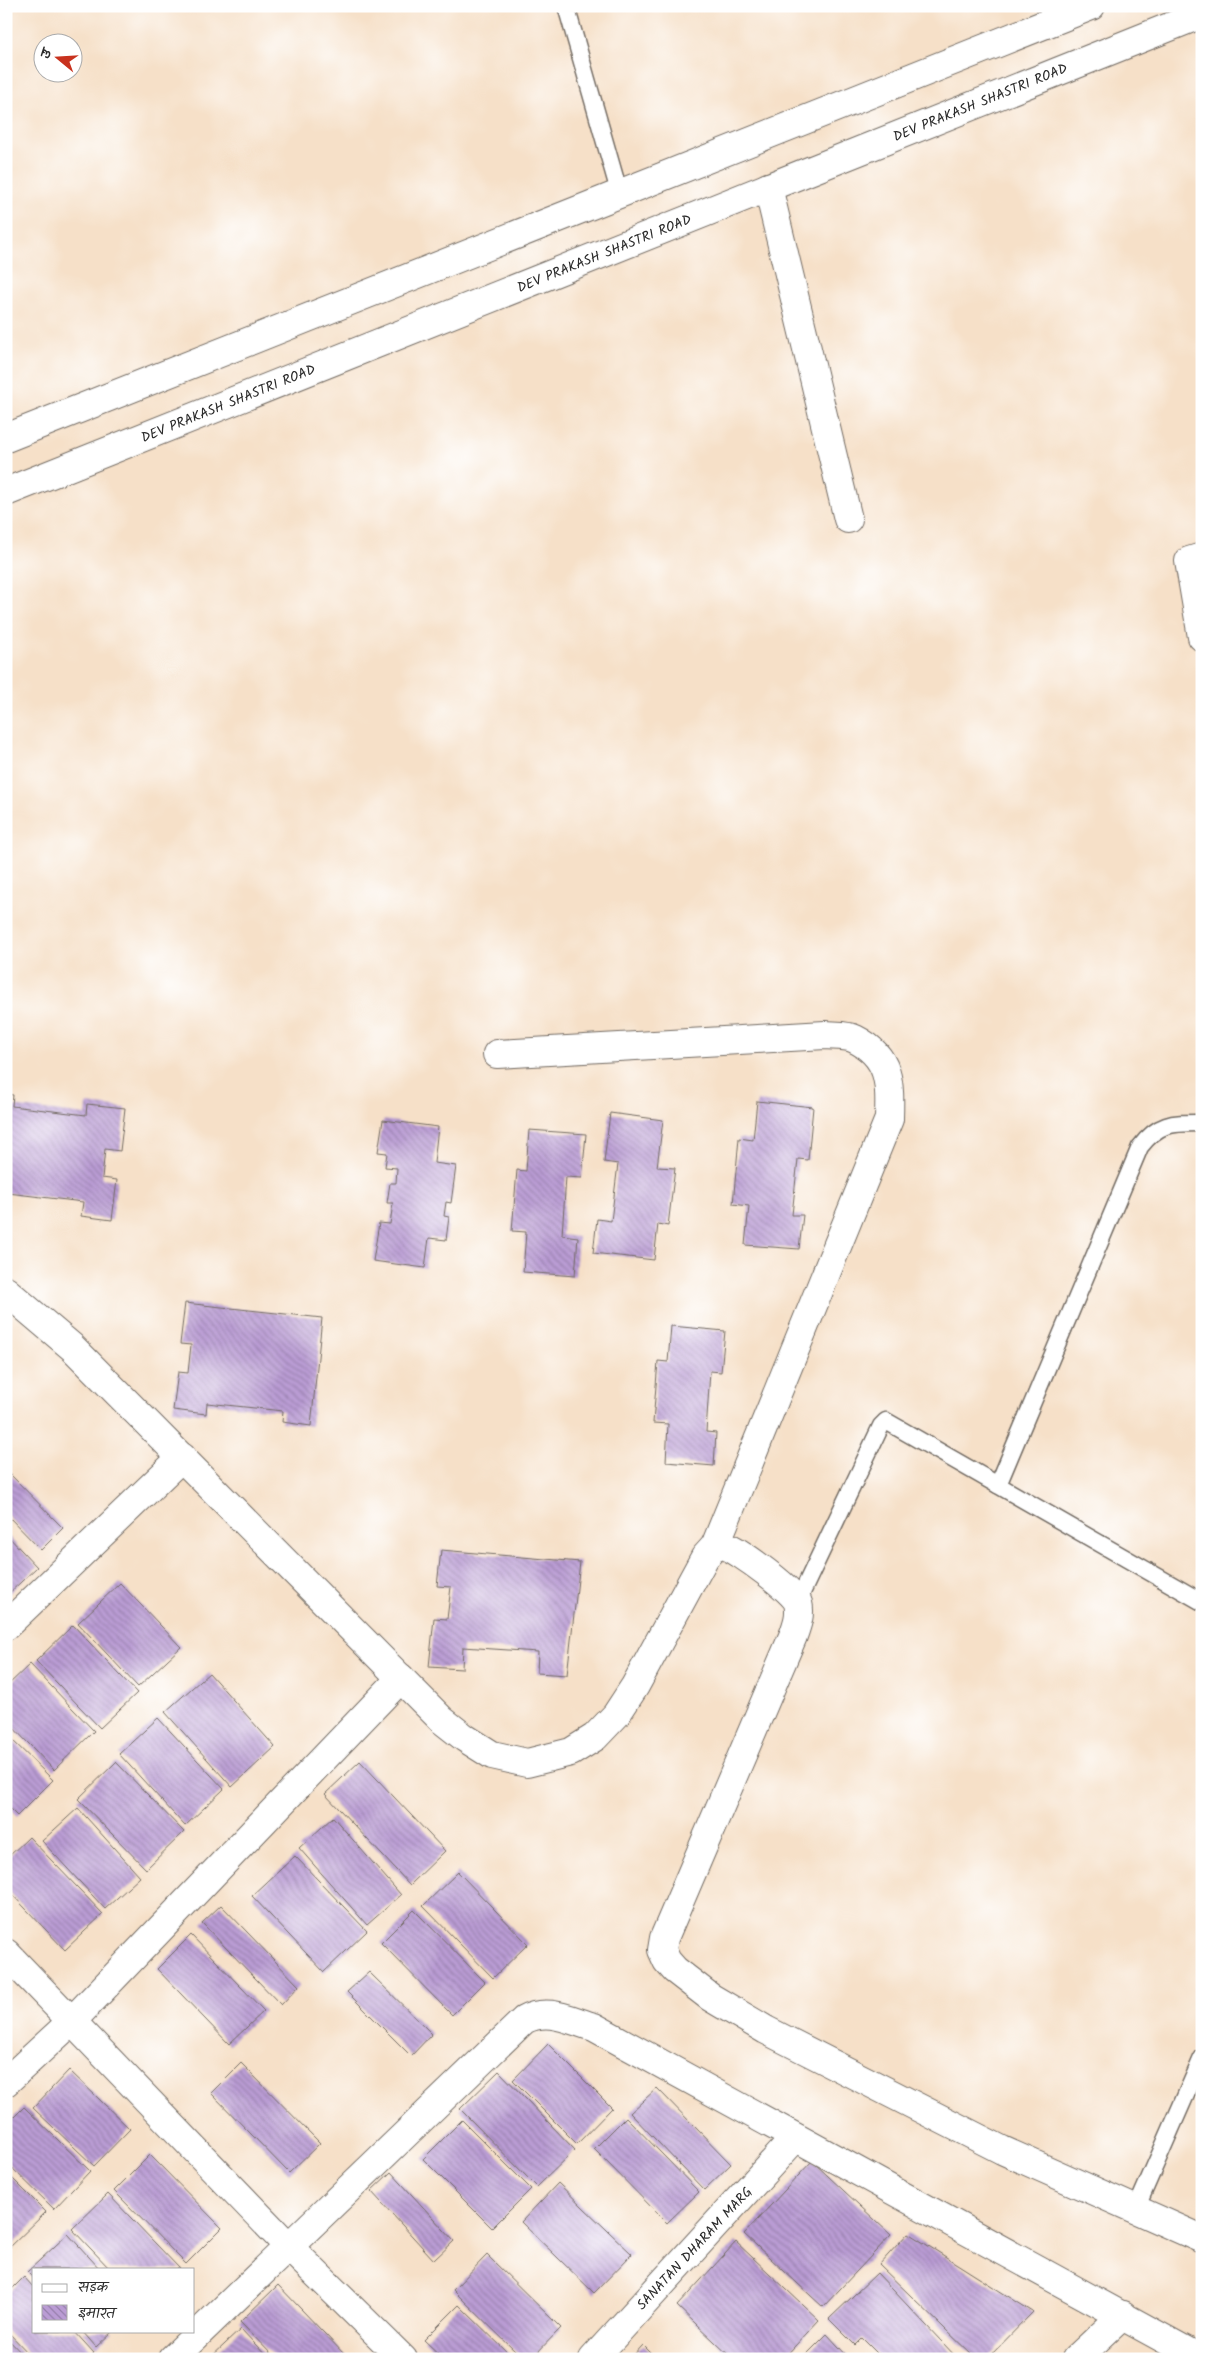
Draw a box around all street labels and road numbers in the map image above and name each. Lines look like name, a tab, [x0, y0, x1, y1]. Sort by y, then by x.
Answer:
street label: DEV PRAKASH SHASTRI ROAD	[890, 58, 1071, 148]
street label: DEV PRAKASH SHASTRI ROAD	[514, 209, 695, 299]
street label: DEV PRAKASH SHASTRI ROAD	[138, 359, 319, 449]
street label: SANATAN DHARAM MARG	[632, 2182, 758, 2315]

